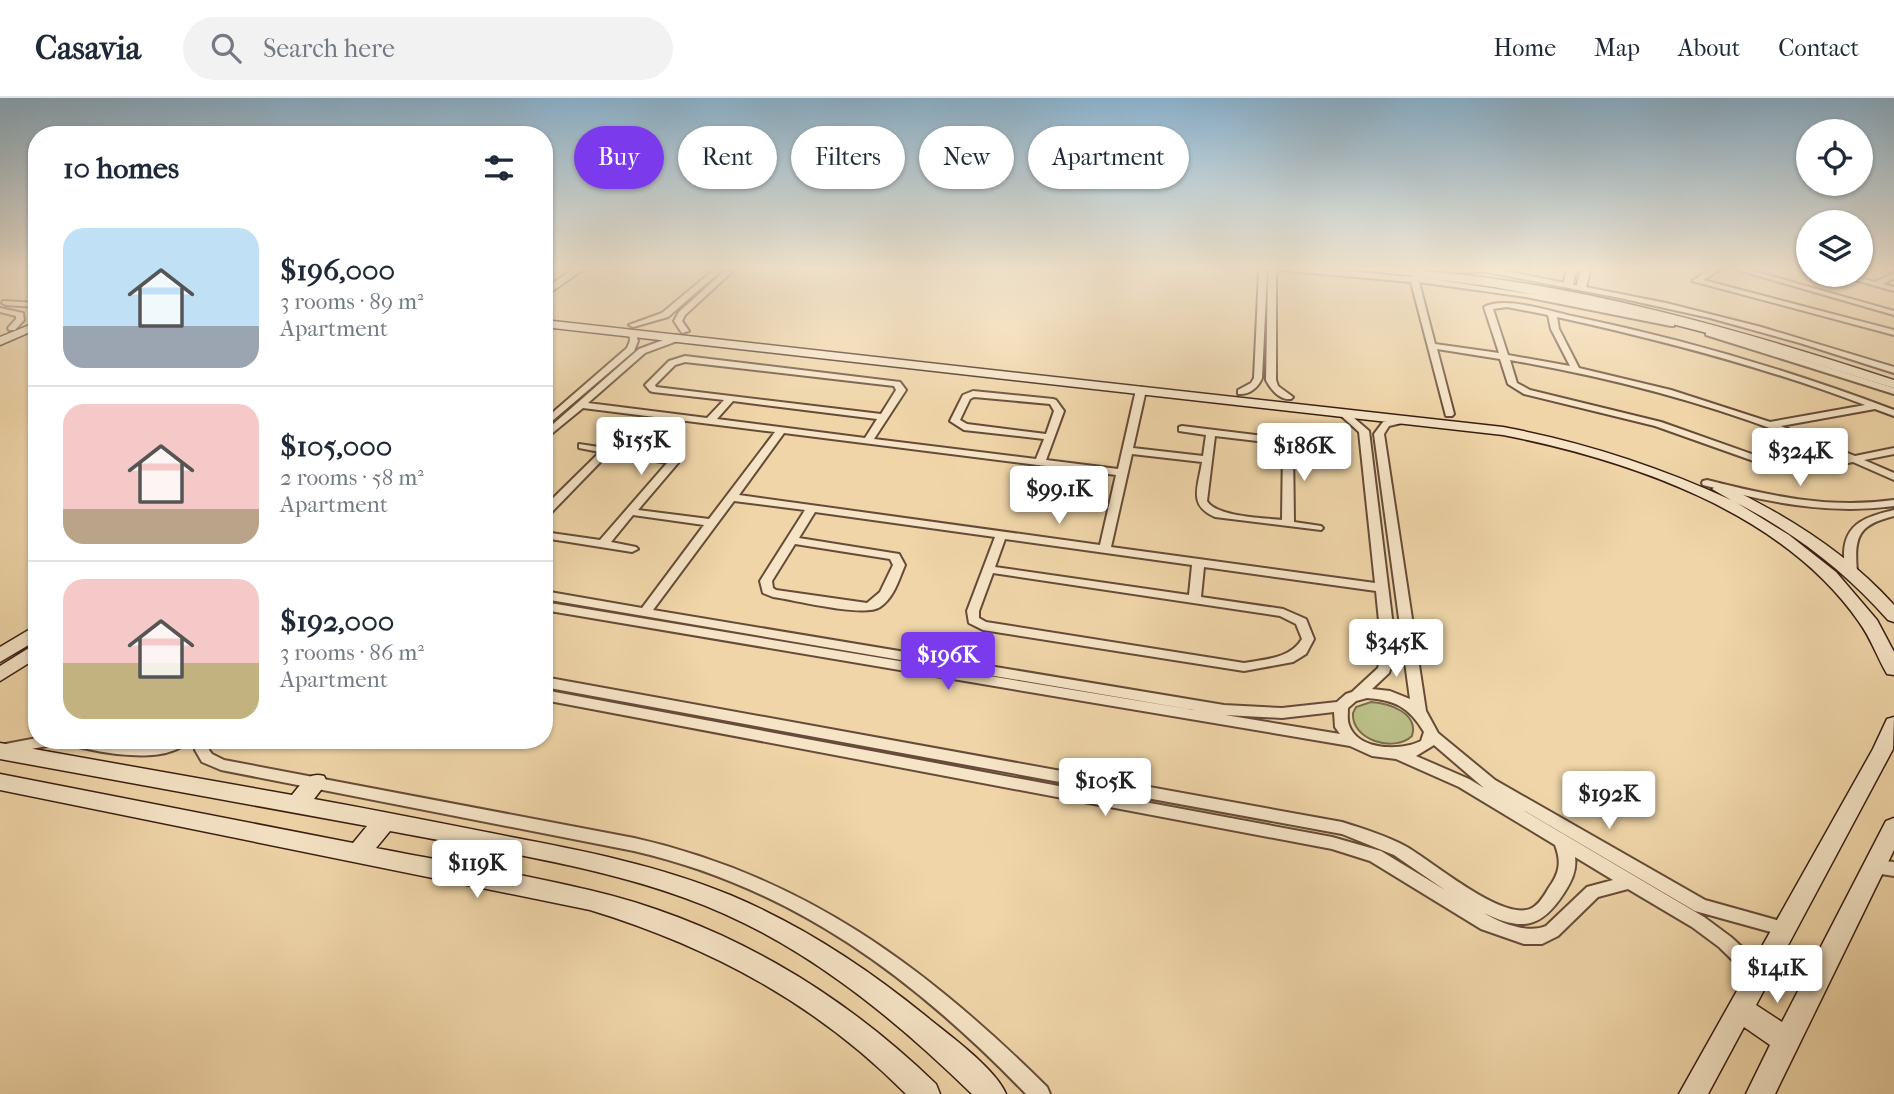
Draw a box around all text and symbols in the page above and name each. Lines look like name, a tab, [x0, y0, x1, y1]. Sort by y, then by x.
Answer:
search box	[183, 17, 673, 80]
text: Casavia	[35, 29, 141, 68]
icon: search	[207, 29, 245, 67]
text: Search here	[263, 33, 395, 64]
text: Home	[1494, 34, 1556, 62]
text: Map	[1594, 34, 1640, 62]
text: About	[1678, 34, 1740, 62]
text: Contact	[1778, 34, 1859, 62]
map controls	[1796, 119, 1873, 287]
button: locate	[1796, 119, 1873, 196]
chip: Buy	[574, 126, 664, 189]
chip: Rent	[678, 126, 777, 189]
chip: Filters	[791, 126, 905, 189]
chip: New	[919, 126, 1014, 189]
chip: Apartment	[1028, 126, 1189, 189]
icon: filters	[480, 149, 518, 187]
text: 10 homes	[63, 151, 179, 186]
button: layers	[1796, 210, 1873, 287]
text: $196,000	[280, 253, 395, 288]
icon: home	[119, 256, 203, 340]
text: 3 rooms · 89 m²	[280, 288, 424, 315]
text: Apartment	[280, 315, 388, 342]
pin: $155K	[592, 418, 690, 477]
pin: $186K	[1255, 424, 1353, 483]
text: $155K	[612, 426, 670, 453]
pin: $324K	[1751, 428, 1849, 488]
text: $105,000	[280, 429, 392, 464]
icon: home	[119, 432, 203, 516]
text: $186K	[1273, 432, 1335, 459]
text: $324K	[1768, 437, 1832, 464]
text: 2 rooms · 58 m²	[280, 464, 424, 491]
pin: $99.1K	[1002, 466, 1116, 526]
text: $99.1K	[1026, 475, 1092, 502]
text: Apartment	[280, 491, 388, 518]
text: $192,000	[280, 604, 394, 639]
icon: home	[119, 607, 203, 691]
pin: $345K	[1347, 620, 1445, 679]
text: $345K	[1365, 628, 1427, 655]
pin: $196K	[899, 632, 997, 692]
text: 3 rooms · 86 m²	[280, 639, 424, 666]
text: $196K	[917, 641, 979, 668]
text: Apartment	[280, 666, 388, 693]
pin: $105K	[1056, 758, 1154, 818]
text: $105K	[1075, 767, 1135, 794]
pin: $192K	[1560, 772, 1658, 831]
text: $192K	[1578, 780, 1640, 807]
pin: $119K	[428, 840, 526, 900]
text: $119K	[448, 849, 506, 876]
pin: $141K	[1728, 946, 1826, 1005]
text: $141K	[1747, 954, 1807, 981]

